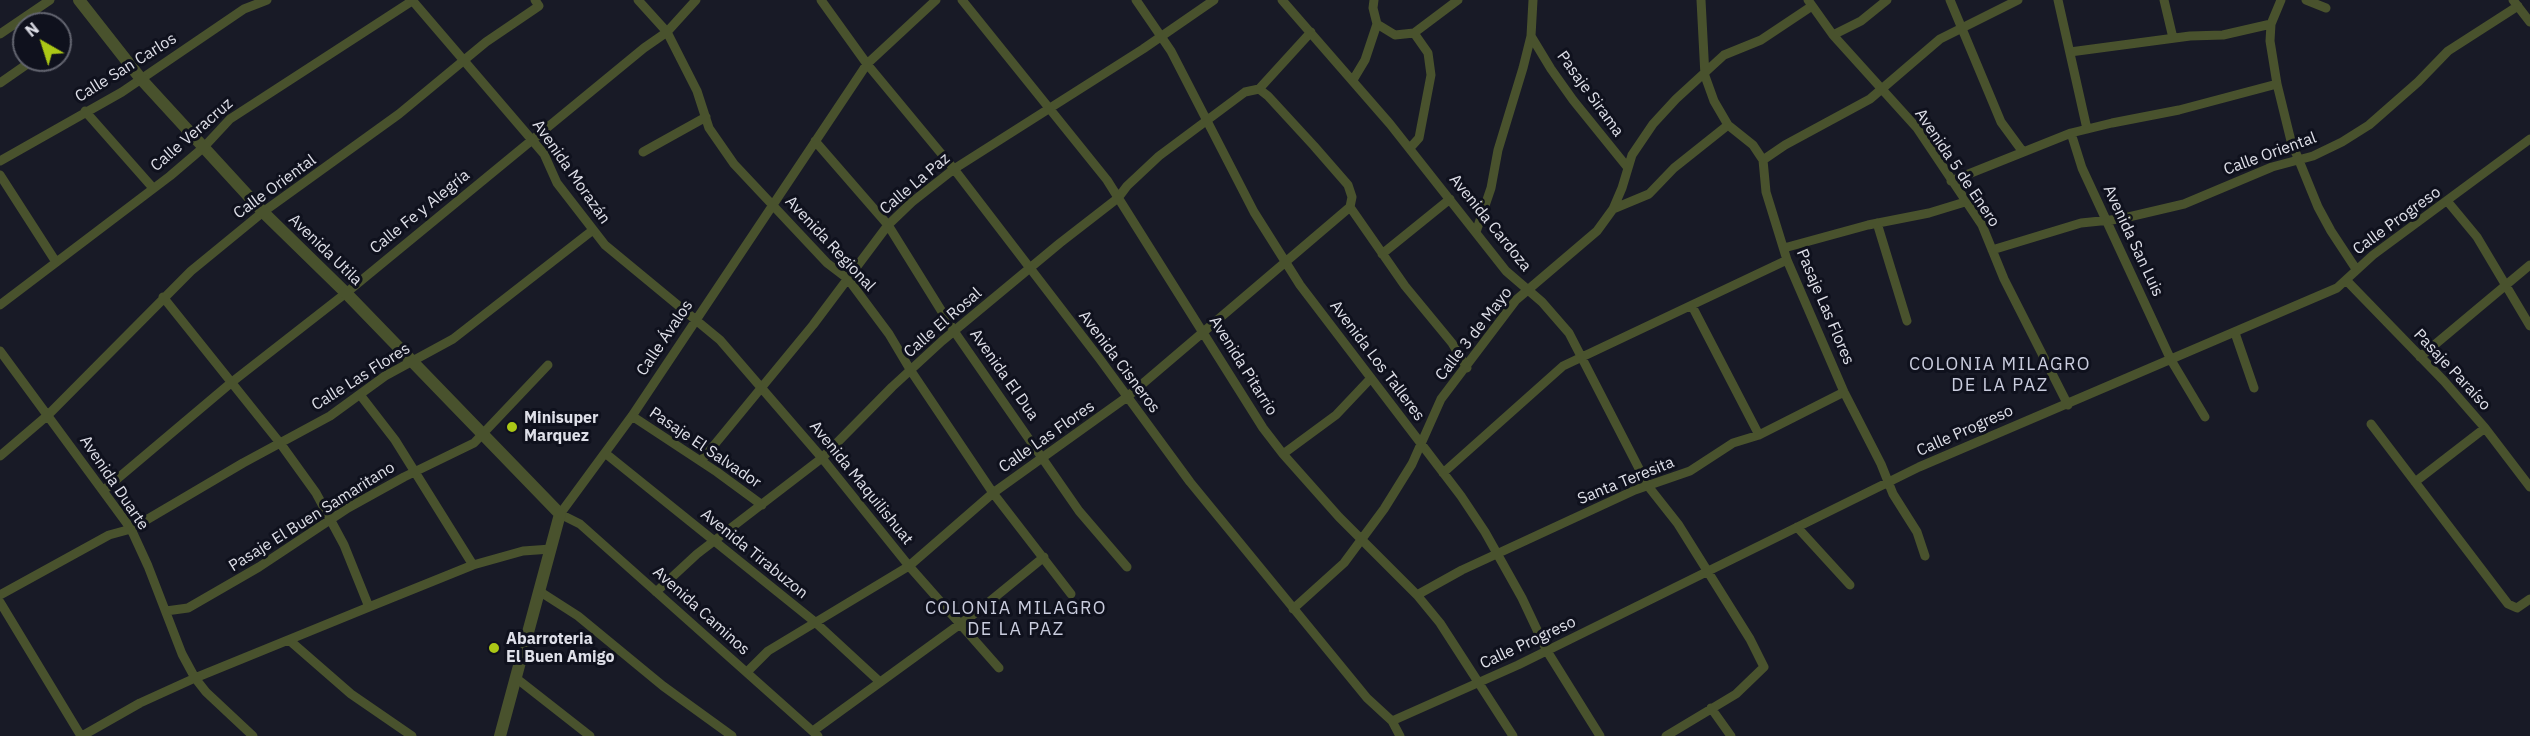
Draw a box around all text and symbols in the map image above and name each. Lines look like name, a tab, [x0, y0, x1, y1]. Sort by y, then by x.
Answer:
north arrow	[12, 12, 72, 72]
text: N	[21, 18, 43, 41]
street label: Calle San Carlos	[72, 29, 180, 107]
street label: Pasaje Sirama	[1553, 47, 1627, 141]
street label: Calle Veracruz	[147, 94, 237, 176]
street label: Avenida 5 de Enero	[1910, 105, 2004, 231]
street label: Avenida Morazán	[528, 116, 614, 228]
street label: Calle Oriental	[2221, 128, 2319, 180]
street label: Calle La Paz	[876, 149, 954, 219]
street label: Calle Oriental	[230, 151, 320, 223]
street label: Calle Fe y Alegría	[366, 166, 474, 258]
street label: Avenida Cardoza	[1445, 171, 1535, 275]
street label: Avenida San Luis	[2099, 182, 2167, 300]
street label: Calle Progreso	[2349, 183, 2445, 259]
street label: Avenida Regional	[781, 192, 879, 296]
street label: Avenida Utila	[284, 210, 366, 290]
street label: Pasaje Las Flores	[1792, 246, 1858, 368]
street label: Calle 3 de Mayo	[1432, 283, 1516, 385]
street label: Calle El Rosal	[900, 284, 986, 362]
street label: Calle Ávalos	[633, 297, 697, 379]
street label: Avenida Los Talleres	[1325, 297, 1429, 425]
street label: Avenida Cisneros	[1074, 307, 1164, 417]
street label: Avenida Pitarrio	[1205, 313, 1281, 419]
street label: Pasaje Paraíso	[2409, 325, 2495, 415]
street label: Avenida El Dua	[965, 326, 1043, 424]
street label: Calle Las Flores	[308, 339, 414, 415]
district label: COLONIA MILAGRO DE LA PAZ	[1909, 354, 2091, 397]
street label: Calle Las Flores	[995, 397, 1099, 477]
street label: Calle Progreso	[1914, 401, 2016, 461]
street label: Pasaje El Salvador	[645, 403, 765, 493]
place label: Minisuper Marquez	[524, 408, 599, 446]
street label: Avenida Maquilishuat	[805, 417, 917, 549]
marker: Minisuper Marquez	[505, 420, 519, 434]
street label: Avenida Duarte	[75, 432, 153, 534]
street label: Santa Teresita	[1575, 453, 1677, 509]
street label: Pasaje El Buen Samaritano	[225, 458, 399, 576]
street label: Avenida Tirabuzon	[697, 505, 811, 603]
street label: Avenida Caminos	[649, 563, 753, 659]
district label: COLONIA MILAGRO DE LA PAZ	[925, 598, 1107, 640]
street label: Calle Progreso	[1477, 612, 1579, 674]
place label: Abarroteria El Buen Amigo	[506, 629, 614, 667]
marker: Abarroteria El Buen Amigo	[487, 641, 501, 655]

